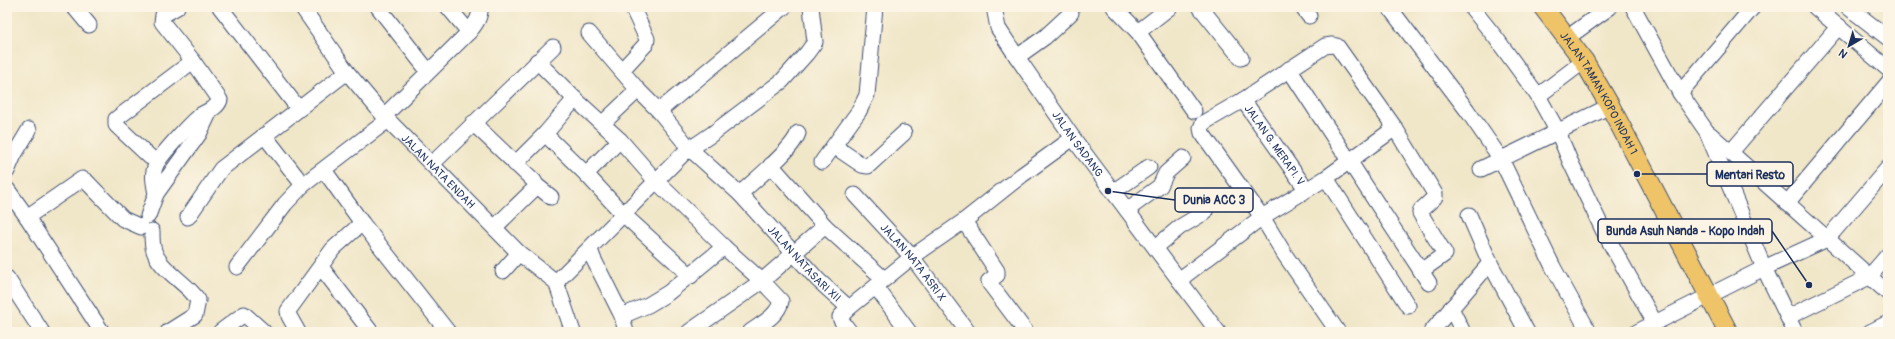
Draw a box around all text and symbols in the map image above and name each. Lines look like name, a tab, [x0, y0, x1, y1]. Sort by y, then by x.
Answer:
north arrow	[1829, 26, 1869, 66]
street label: JALAN TAMAN KOPO INDAH 1	[1557, 29, 1640, 157]
text: N	[1836, 46, 1850, 61]
street label: JALAN G. MERAPI. V	[1241, 102, 1307, 188]
street label: JALAN SADANG	[1049, 109, 1106, 179]
street label: JALAN NATA ENDAH	[399, 132, 477, 211]
callout: Mentari Resto	[1707, 162, 1793, 186]
text: Mentari Resto	[1715, 168, 1786, 183]
callout: Dunia ACC 3	[1175, 188, 1253, 212]
text: Dunia ACC 3	[1183, 193, 1245, 208]
callout: Bunda Asuh Nanda - Kopo Indah	[1598, 219, 1772, 243]
street label: JALAN NATA ASRI X	[877, 221, 948, 304]
street label: JALAN NATASARI XII	[765, 223, 843, 304]
text: Bunda Asuh Nanda - Kopo Indah	[1606, 224, 1765, 239]

